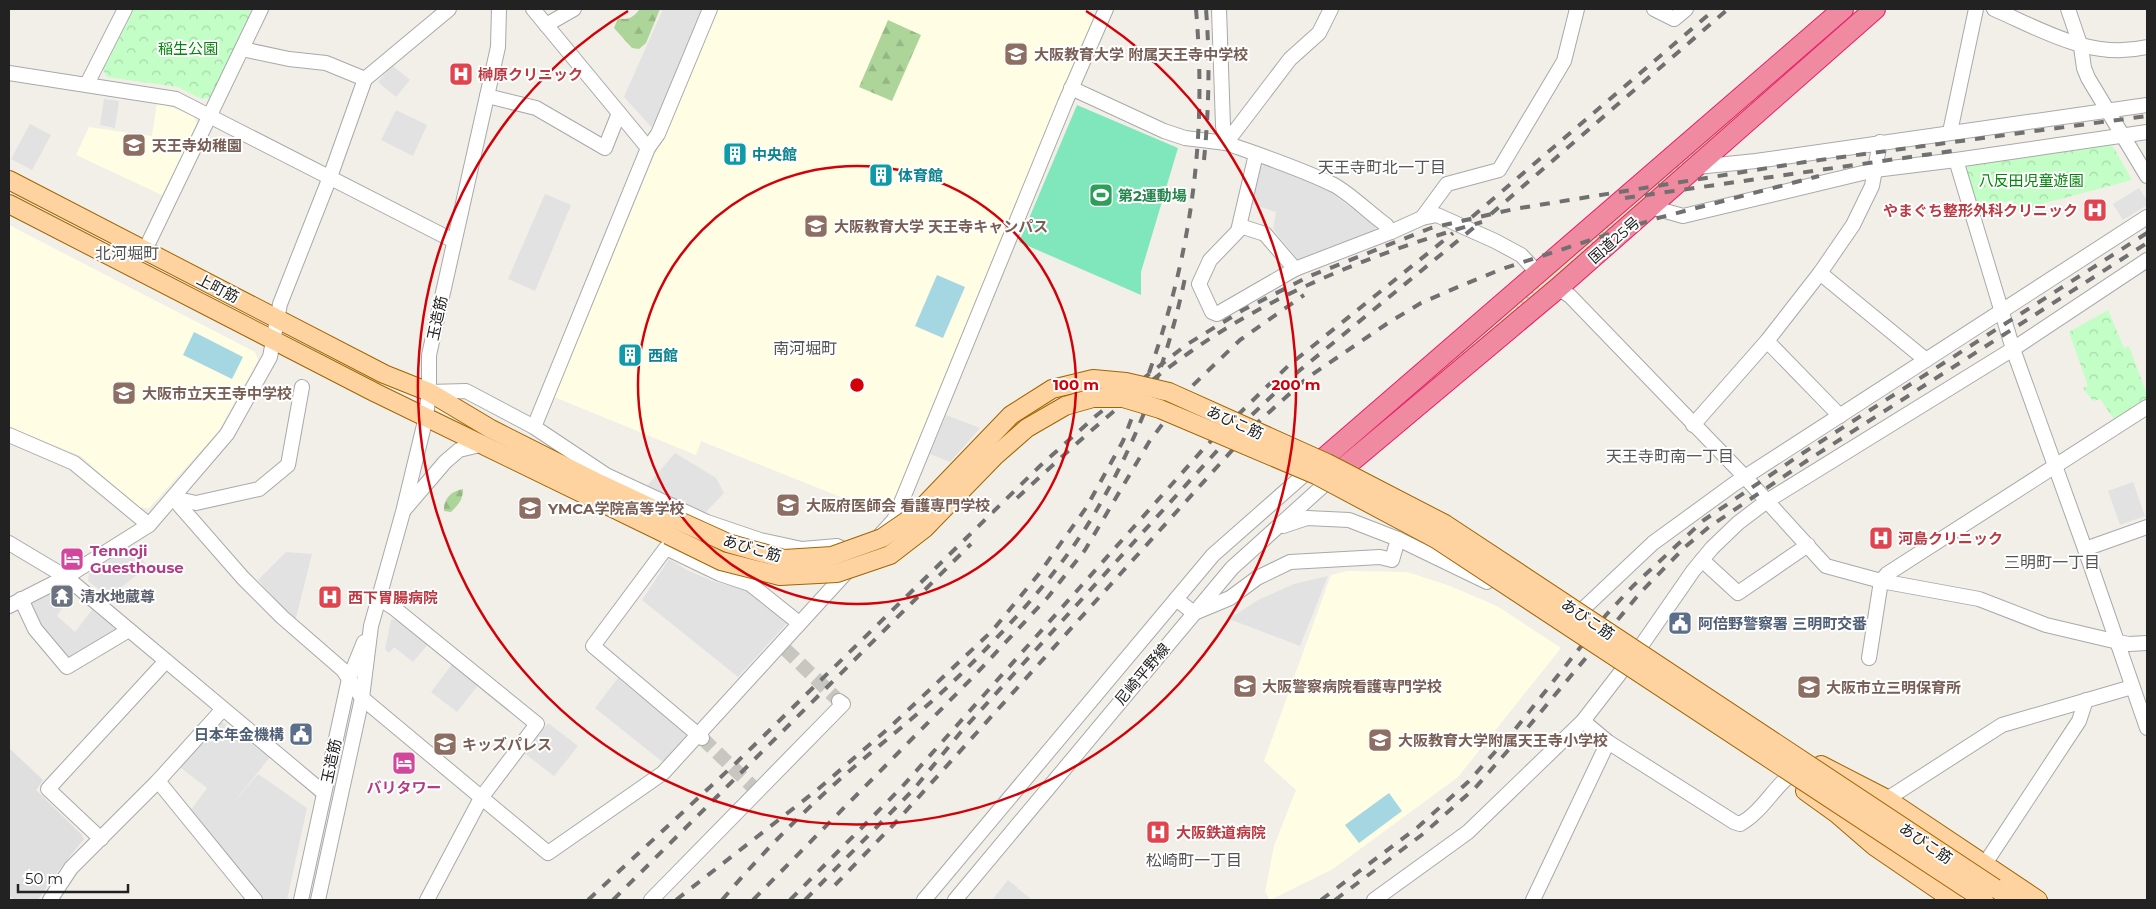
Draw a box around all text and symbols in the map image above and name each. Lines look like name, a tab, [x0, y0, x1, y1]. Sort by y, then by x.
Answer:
park label: 稲生公園	[158, 39, 218, 58]
school or university icon: 大阪教育大学 附属天王寺中学校	[1003, 41, 1029, 67]
place label: 大阪教育大学 附属天王寺中学校	[1034, 45, 1248, 64]
hospital icon: 榊原クリニック	[448, 61, 474, 87]
place label: 榊原クリニック	[478, 65, 583, 84]
school or university icon: 天王寺幼稚園	[121, 132, 147, 158]
place label: 天王寺幼稚園	[152, 136, 242, 155]
building icon: 中央館	[722, 141, 748, 167]
place label: 中央館	[752, 145, 797, 164]
district label: 天王寺町北一丁目	[1318, 158, 1446, 177]
building icon: 体育館	[868, 162, 894, 188]
place label: 体育館	[898, 166, 943, 185]
park label: 八反田児童遊園	[1978, 171, 2084, 190]
sports icon: 第2運動場	[1088, 182, 1114, 208]
place label: 第2運動場	[1118, 186, 1187, 205]
hospital icon: やまぐち整形外科クリニック	[2082, 197, 2108, 223]
place label: やまぐち整形外科クリニック	[1883, 201, 2078, 220]
street label: 国道25号	[1584, 212, 1644, 268]
school or university icon: 大阪教育大学 天王寺キャンパス	[803, 213, 829, 239]
place label: 大阪教育大学 天王寺キャンパス	[834, 217, 1048, 236]
district label: 北河堀町	[95, 244, 159, 263]
street label: 上町筋	[194, 269, 242, 307]
street label: 玉造筋	[423, 294, 451, 342]
district label: 南河堀町	[773, 339, 837, 358]
building icon: 西館	[617, 342, 643, 368]
place label: 西館	[648, 346, 678, 365]
text: 100 m	[1053, 375, 1099, 394]
text: 200 m	[1271, 375, 1321, 394]
centre of rings	[848, 376, 866, 394]
school or university icon: 大阪市立天王寺中学校	[111, 380, 137, 406]
place label: 大阪市立天王寺中学校	[142, 384, 292, 403]
street label: あびこ筋	[1204, 401, 1266, 443]
district label: 天王寺町南一丁目	[1606, 447, 1734, 466]
school or university icon: 大阪府医師会 看護専門学校	[775, 492, 801, 518]
school or university icon: YMCA学院高等学校	[517, 495, 543, 521]
place label: 大阪府医師会 看護専門学校	[806, 496, 990, 515]
place label: YMCA学院高等学校	[547, 499, 684, 518]
hospital icon: 河島クリニック	[1868, 525, 1894, 551]
place label: 河島クリニック	[1898, 529, 2003, 548]
street label: あびこ筋	[721, 531, 783, 565]
place label: Tennoji Guesthouse	[90, 541, 184, 577]
hotel icon: Tennoji Guesthouse	[59, 546, 85, 572]
district label: 三明町一丁目	[2004, 553, 2100, 572]
temple icon: 清水地蔵尊	[49, 583, 75, 609]
hospital icon: 西下胃腸病院	[317, 584, 343, 610]
place label: 清水地蔵尊	[80, 587, 155, 606]
place label: 西下胃腸病院	[348, 588, 438, 607]
street label: あびこ筋	[1558, 594, 1618, 644]
public building icon: 阿倍野警察署 三明町交番	[1667, 610, 1693, 636]
place label: 阿倍野警察署 三明町交番	[1698, 614, 1867, 633]
street label: 尼崎平野線	[1111, 639, 1173, 709]
school or university icon: 大阪警察病院看護専門学校	[1232, 673, 1258, 699]
school or university icon: 大阪市立三明保育所	[1796, 674, 1822, 700]
place label: 大阪警察病院看護専門学校	[1262, 677, 1442, 696]
place label: 大阪市立三明保育所	[1826, 678, 1961, 697]
public building icon: 日本年金機構	[288, 721, 314, 747]
place label: 日本年金機構	[194, 725, 284, 744]
school or university icon: 大阪教育大学附属天王寺小学校	[1367, 727, 1393, 753]
school or university icon: キッズパレス	[432, 731, 458, 757]
place label: 大阪教育大学附属天王寺小学校	[1398, 731, 1608, 750]
place label: キッズパレス	[462, 735, 552, 754]
street label: 玉造筋	[317, 737, 345, 785]
hotel icon: バリタワー	[391, 750, 417, 776]
place label: バリタワー	[366, 778, 442, 797]
street label: あびこ筋	[1896, 818, 1956, 868]
hospital icon: 大阪鉄道病院	[1145, 819, 1171, 845]
place label: 大阪鉄道病院	[1176, 823, 1266, 842]
district label: 松崎町一丁目	[1146, 851, 1242, 870]
scale bar	[18, 862, 128, 894]
text: 50 m	[25, 869, 63, 888]

